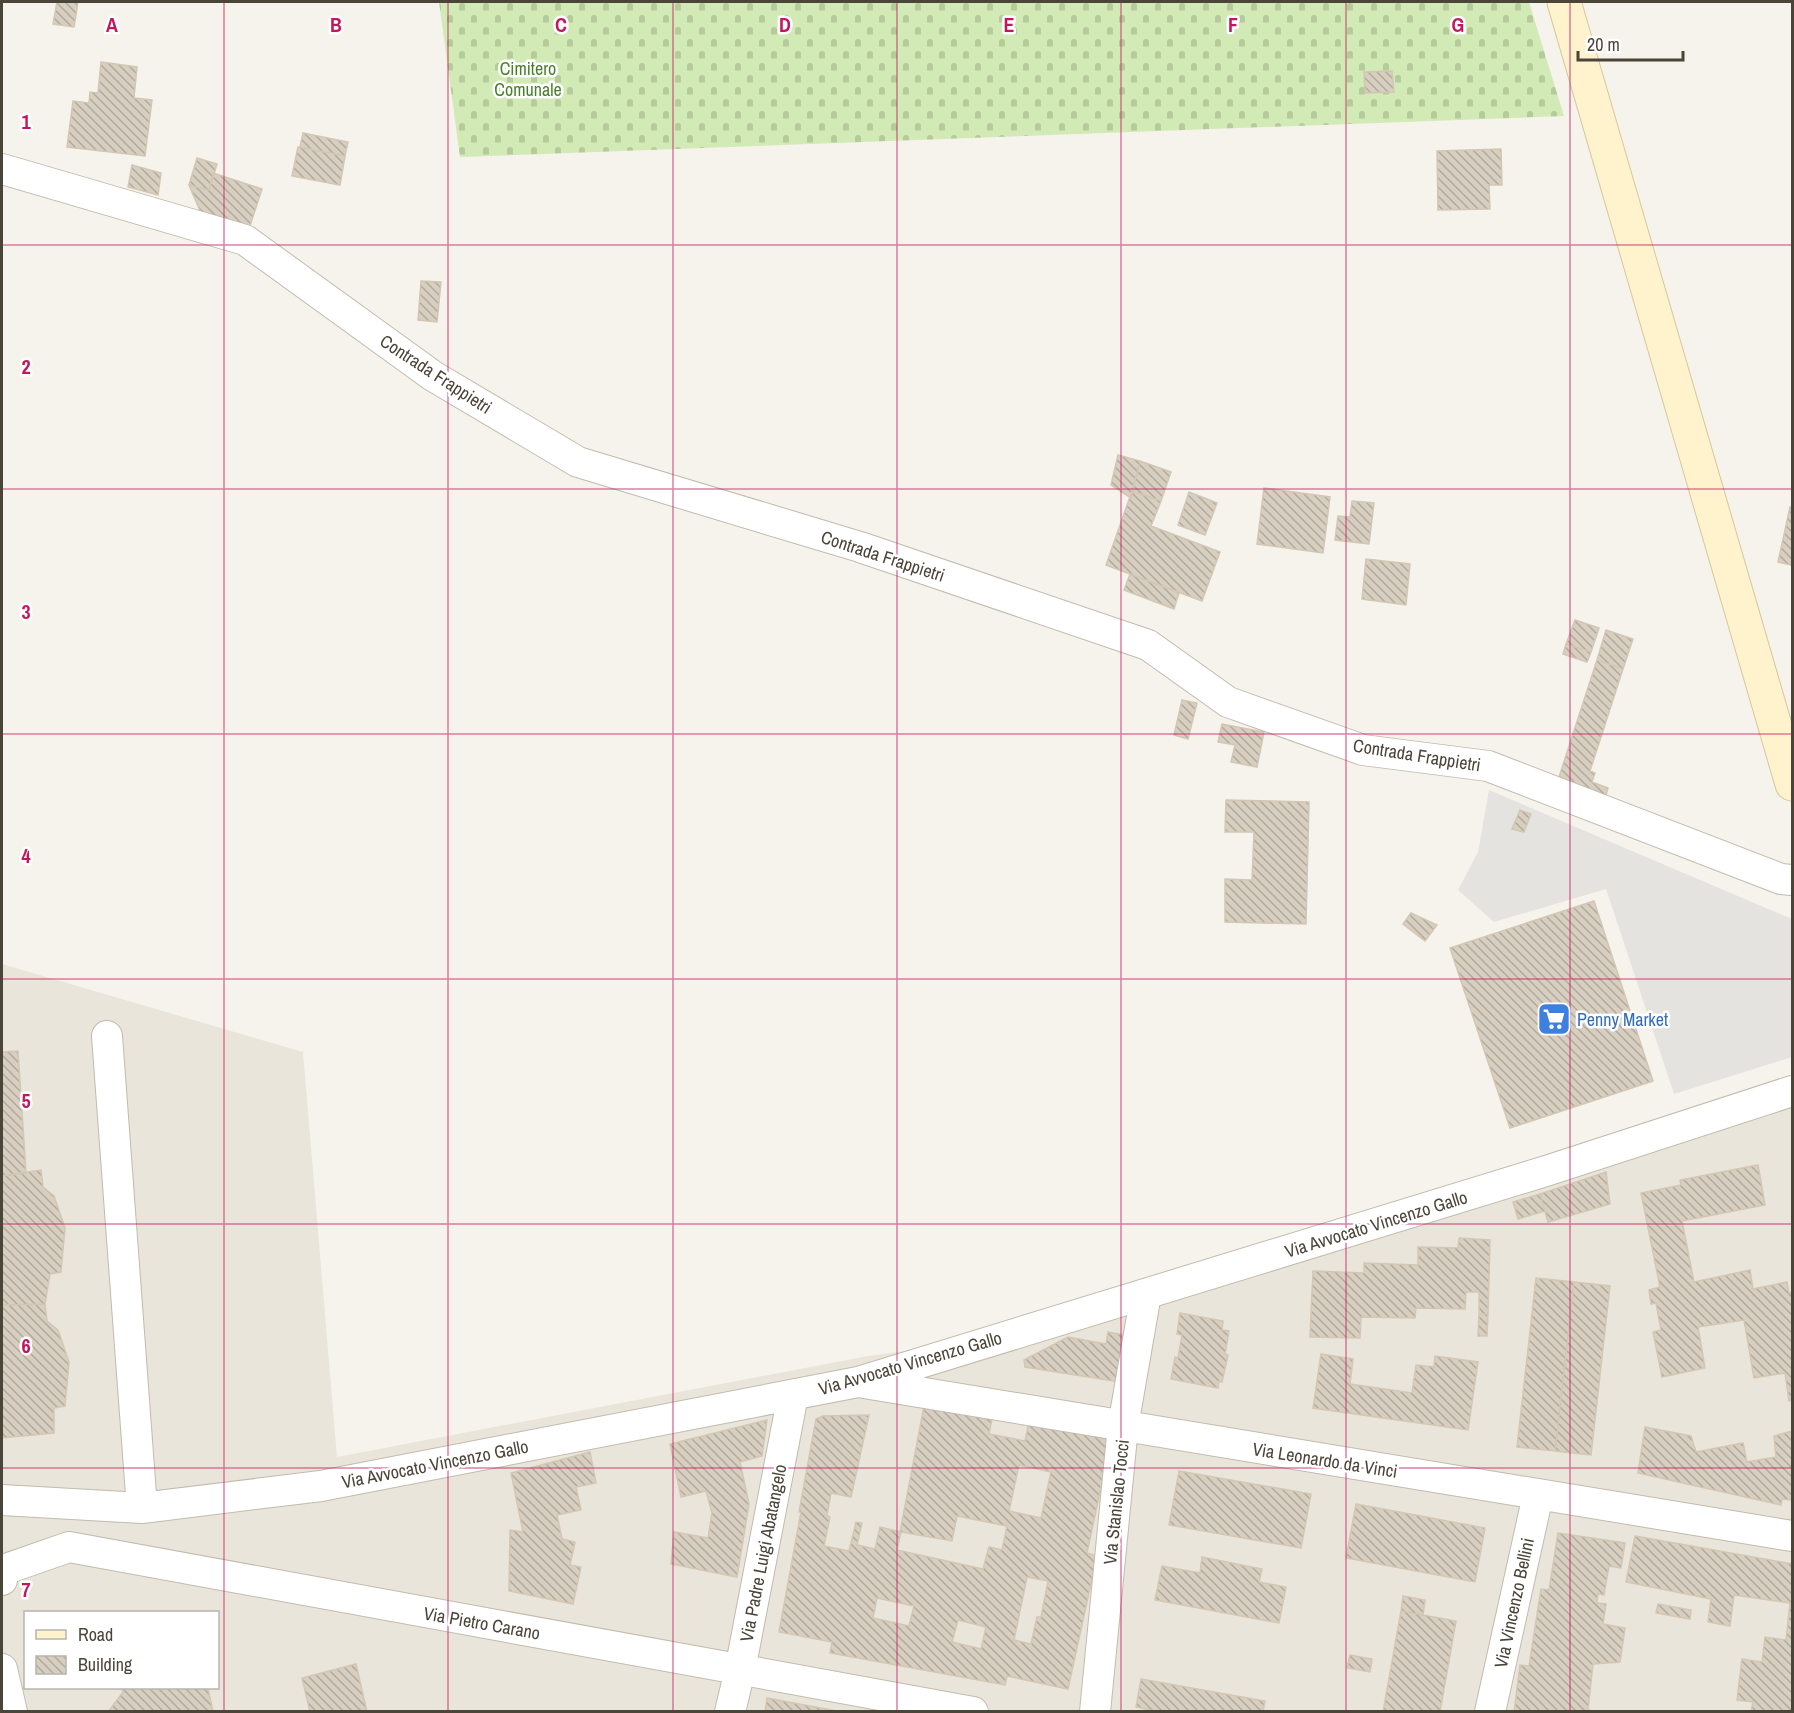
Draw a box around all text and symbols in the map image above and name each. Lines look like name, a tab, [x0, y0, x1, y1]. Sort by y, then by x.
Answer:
text: A	[106, 11, 118, 38]
text: B	[330, 11, 342, 38]
text: C	[555, 11, 567, 38]
text: D	[779, 11, 791, 38]
text: E	[1004, 11, 1015, 38]
text: F	[1228, 11, 1238, 38]
text: G	[1452, 11, 1464, 38]
scale bar	[1578, 24, 1683, 62]
text: 20 m	[1587, 32, 1620, 57]
park label: Cimitero Comunale	[494, 56, 562, 102]
text: 1	[21, 108, 31, 135]
street label: Contrada Frappietri	[375, 328, 497, 420]
text: 2	[21, 353, 31, 380]
street label: Contrada Frappietri	[818, 524, 948, 588]
text: 3	[21, 598, 31, 625]
street label: Contrada Frappietri	[1351, 733, 1483, 777]
text: 4	[21, 842, 31, 869]
supermarket icon: Penny Market	[1536, 1001, 1572, 1037]
place label: Penny Market	[1577, 1007, 1668, 1032]
text: 5	[21, 1087, 31, 1114]
street label: Via Avvocato Vincenzo Gallo	[1282, 1184, 1470, 1264]
street label: Via Avvocato Vincenzo Gallo	[815, 1325, 1005, 1401]
text: 6	[21, 1332, 31, 1359]
street label: Via Avvocato Vincenzo Gallo	[340, 1434, 530, 1494]
street label: Via Leonardo da Vinci	[1251, 1436, 1399, 1484]
street label: Via Stanislao Tocci	[1097, 1438, 1135, 1566]
street label: Via Padre Luigi Abatangelo	[734, 1462, 792, 1644]
street label: Via Vincenzo Bellini	[1488, 1536, 1540, 1670]
text: 7	[21, 1576, 31, 1603]
street label: Via Pietro Carano	[422, 1600, 542, 1646]
legend	[24, 1611, 219, 1689]
text: Road	[78, 1622, 113, 1647]
text: Building	[78, 1652, 133, 1677]

